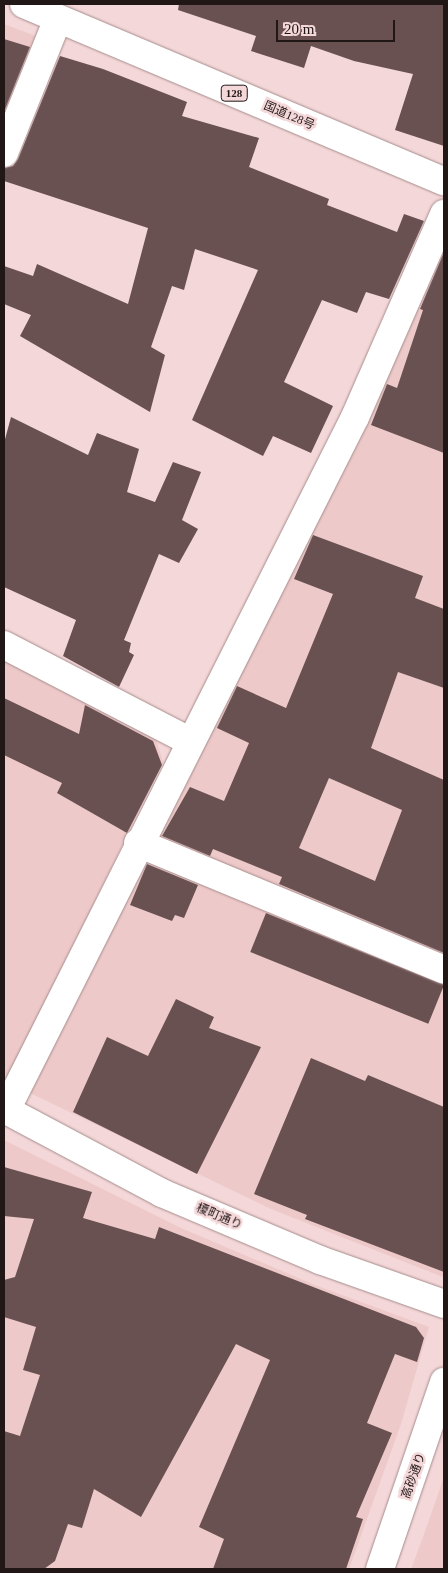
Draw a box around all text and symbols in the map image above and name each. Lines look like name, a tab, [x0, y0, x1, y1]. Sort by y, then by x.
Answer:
scale bar	[278, 10, 397, 42]
text: 20 m	[284, 21, 314, 37]
road number: 128	[220, 85, 248, 102]
street label: 国道128号	[261, 99, 317, 133]
street label: 榎町通り	[194, 1201, 244, 1233]
street label: 高砂通り	[399, 1451, 429, 1501]

